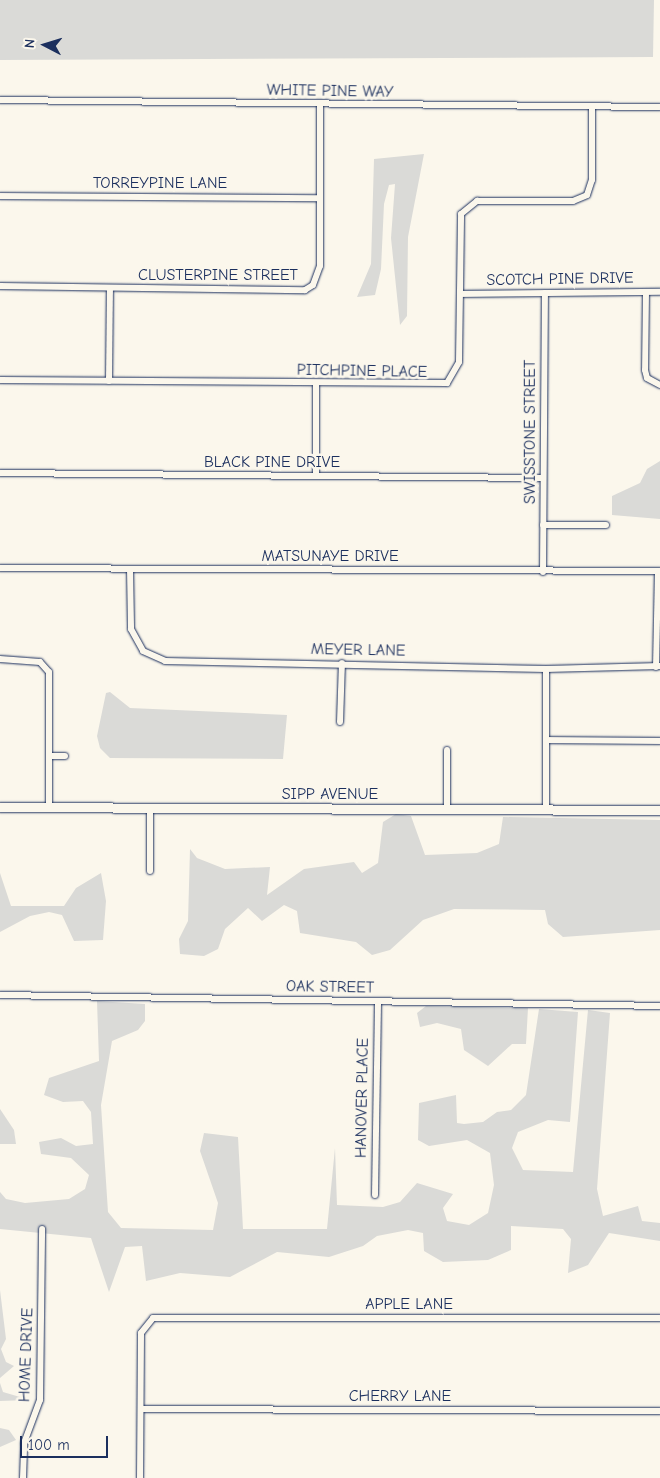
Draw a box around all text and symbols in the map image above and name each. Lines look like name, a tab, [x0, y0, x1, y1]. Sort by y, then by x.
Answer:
north arrow	[20, 20, 70, 70]
text: N	[21, 38, 38, 49]
street label: WHITE PINE WAY	[266, 80, 394, 102]
street label: TORREYPINE LANE	[93, 173, 227, 193]
street label: CLUSTERPINE STREET	[138, 265, 298, 285]
street label: SCOTCH PINE DRIVE	[486, 268, 634, 290]
street label: PITCHPINE PLACE	[297, 360, 427, 382]
street label: SWISSTONE STREET	[520, 360, 540, 504]
street label: BLACK PINE DRIVE	[204, 452, 340, 472]
street label: MATSUNAYE DRIVE	[261, 546, 399, 566]
street label: MEYER LANE	[311, 640, 405, 660]
street label: SIPP AVENUE	[282, 784, 378, 804]
street label: OAK STREET	[286, 977, 374, 997]
street label: HANOVER PLACE	[351, 1038, 373, 1158]
street label: APPLE LANE	[365, 1294, 453, 1314]
street label: HOME DRIVE	[15, 1308, 37, 1402]
street label: CHERRY LANE	[349, 1386, 451, 1406]
scale bar	[22, 1426, 110, 1458]
text: 100 m	[28, 1436, 70, 1454]

